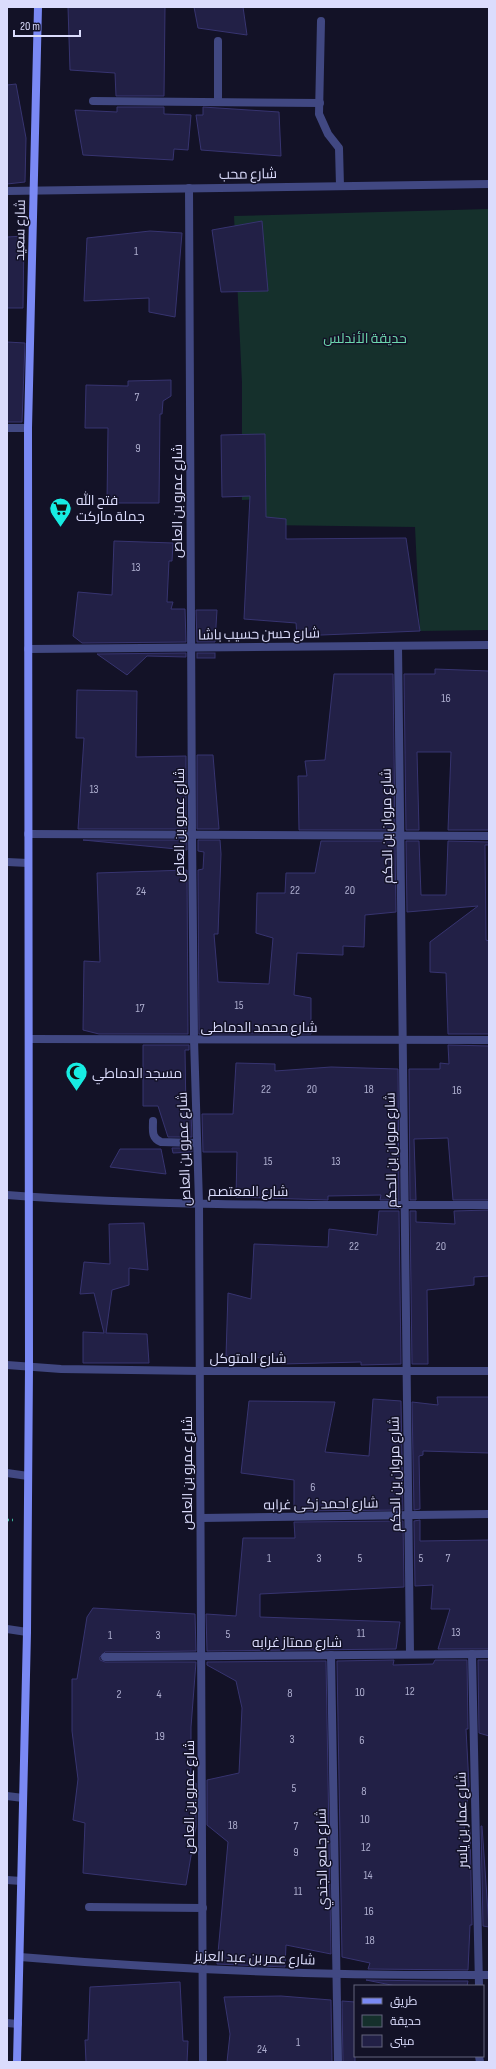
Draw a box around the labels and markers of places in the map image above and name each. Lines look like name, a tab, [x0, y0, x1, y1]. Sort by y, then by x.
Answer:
place label: فتح الله جملة ماركت	[76, 491, 145, 525]
supermarket icon: فتح الله جملة ماركت	[48, 495, 74, 528]
mosque icon: مسجد الدماطي	[64, 1060, 90, 1093]
place label: مسجد الدماطي	[92, 1065, 182, 1085]

